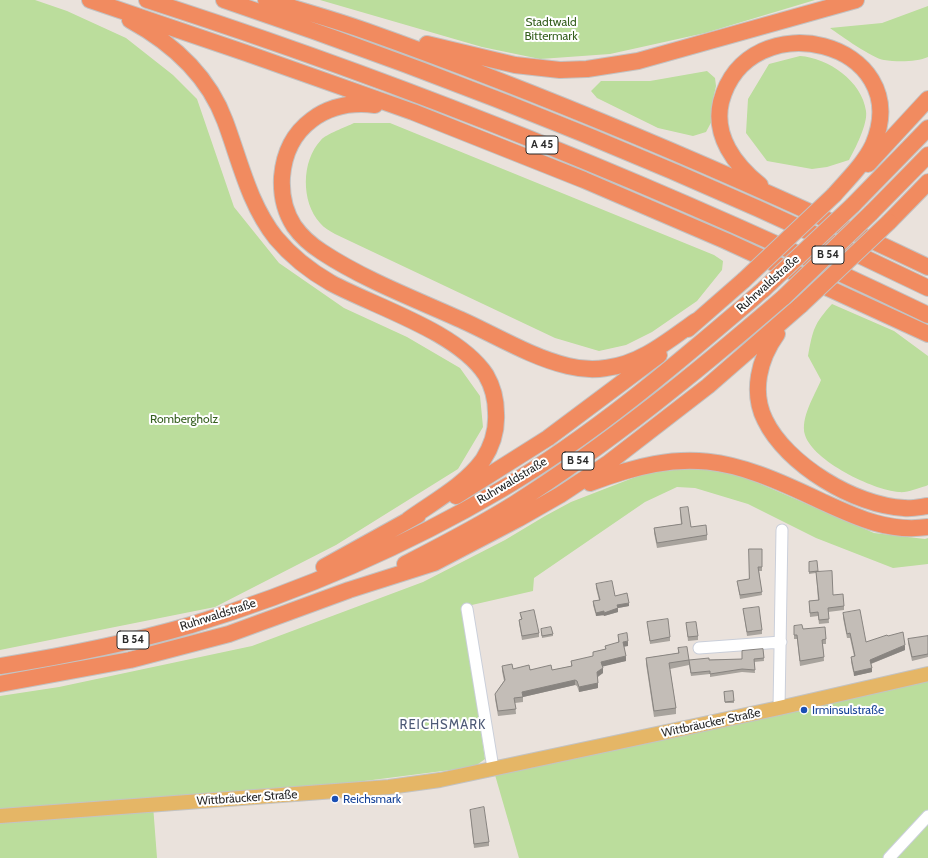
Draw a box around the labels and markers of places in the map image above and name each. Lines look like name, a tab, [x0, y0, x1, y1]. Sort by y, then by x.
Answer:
place label: Irminsulstraße	[812, 703, 884, 717]
marker: Irminsulstraße	[799, 705, 809, 715]
place label: Reichsmark	[343, 792, 401, 806]
marker: Reichsmark	[330, 794, 340, 804]

